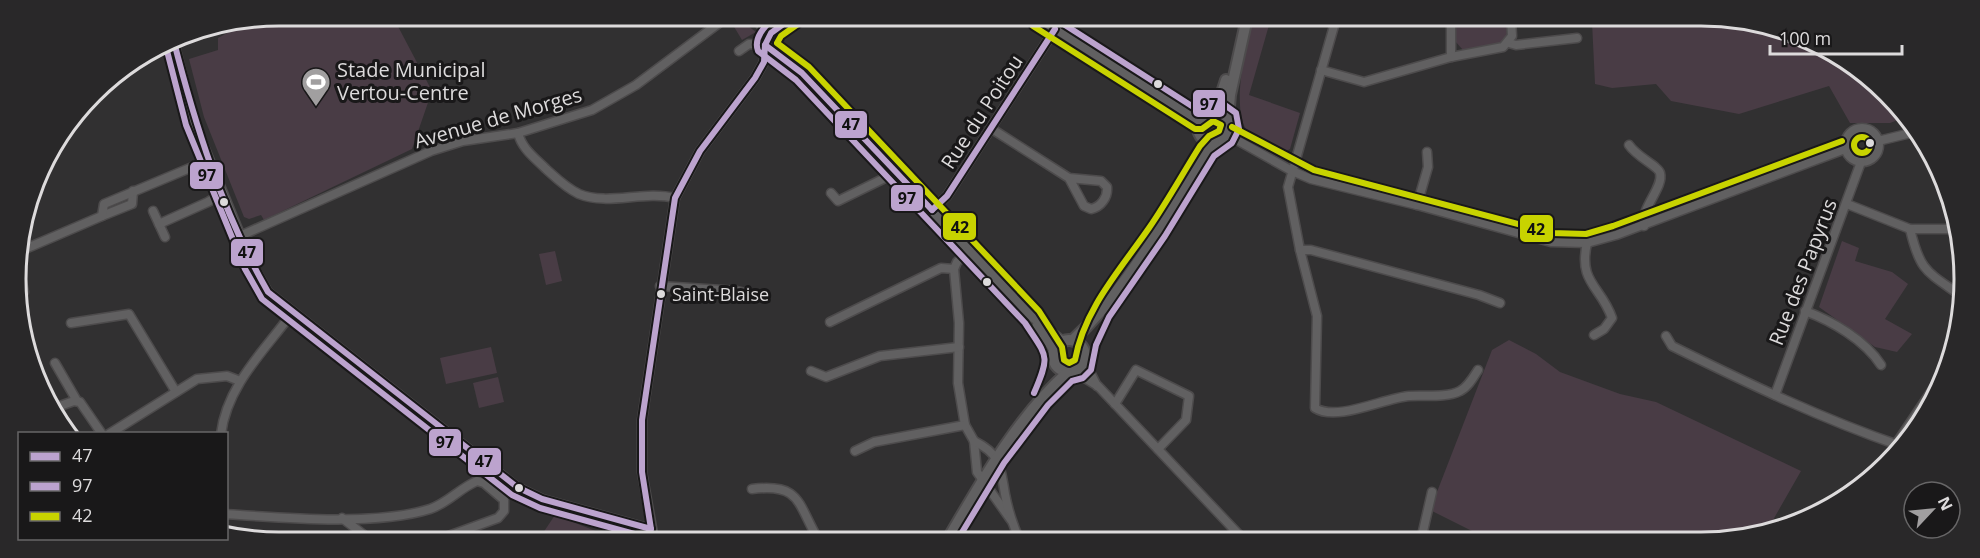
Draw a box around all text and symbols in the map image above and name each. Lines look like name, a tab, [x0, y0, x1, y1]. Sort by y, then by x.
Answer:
scale bar	[1770, 18, 1902, 56]
text: 100 m	[1779, 26, 1831, 50]
street label: Rue du Poitou	[935, 49, 1029, 174]
place label: Stade Municipal Vertou-Centre	[337, 56, 485, 106]
sports icon: Stade Municipal Vertou-Centre	[300, 66, 332, 108]
unlabelled marker	[1152, 78, 1164, 90]
street label: Avenue de Morges	[411, 81, 585, 154]
line badge: 97	[1192, 89, 1226, 118]
text: 97	[1200, 93, 1218, 115]
line badge: 47	[834, 110, 868, 139]
text: 47	[842, 113, 860, 135]
unlabelled marker	[1864, 137, 1876, 149]
line badge: 97	[189, 161, 224, 190]
text: 97	[198, 164, 216, 186]
line badge: 97	[890, 184, 924, 212]
text: 97	[898, 187, 916, 209]
street label: Rue des Papyrus	[1762, 195, 1843, 349]
unlabelled marker	[218, 196, 230, 208]
line badge: 42	[942, 212, 977, 241]
line badge: 42	[1519, 214, 1554, 243]
text: 42	[951, 216, 969, 238]
text: 42	[1527, 218, 1545, 240]
line badge: 47	[230, 238, 264, 267]
text: 47	[238, 241, 256, 263]
unlabelled marker	[981, 276, 993, 288]
place label: Saint-Blaise	[672, 282, 769, 306]
marker: Saint-Blaise	[655, 288, 667, 300]
line badge: 97	[428, 428, 462, 457]
text: 97	[436, 431, 454, 453]
legend	[18, 432, 228, 540]
text: 47	[72, 443, 93, 467]
line badge: 47	[467, 447, 502, 476]
text: 47	[475, 450, 493, 472]
text: 97	[72, 473, 93, 497]
north arrow	[1902, 480, 1962, 540]
unlabelled marker	[513, 482, 525, 494]
text: N	[1933, 493, 1958, 514]
text: 42	[72, 503, 93, 527]

